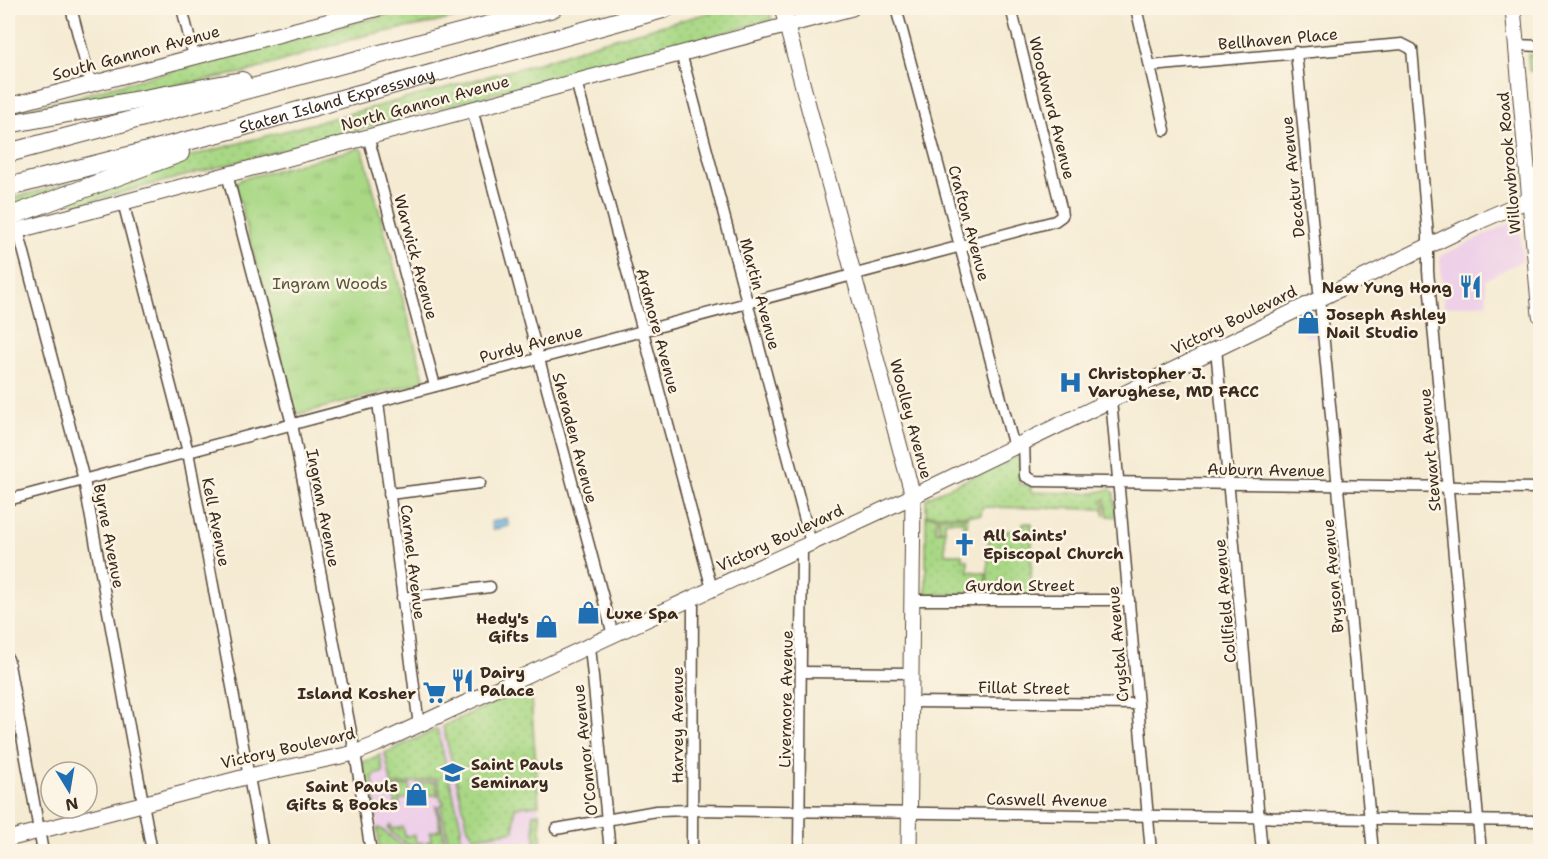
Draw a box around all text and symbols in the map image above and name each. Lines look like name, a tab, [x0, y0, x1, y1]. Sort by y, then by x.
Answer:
street label: South Gannon Avenue	[50, 21, 222, 85]
street label: Bellhaven Place	[1217, 23, 1339, 55]
street label: Woodward Avenue	[1024, 34, 1080, 182]
street label: Staten Island Expressway	[236, 63, 437, 138]
street label: North Gannon Avenue	[338, 70, 512, 136]
street label: Willowbrook Road	[1492, 91, 1526, 235]
street label: Decatur Avenue	[1276, 115, 1310, 239]
street label: Crafton Avenue	[943, 163, 995, 283]
street label: Warwick Avenue	[389, 192, 443, 322]
street label: Martin Avenue	[735, 236, 785, 352]
street label: Ardmore Avenue	[631, 266, 685, 396]
park label: Ingram Woods	[272, 273, 388, 294]
restaurant icon: New Yung Hong	[1457, 274, 1483, 300]
place label: New Yung Hong	[1322, 277, 1452, 298]
street label: Victory Boulevard	[1168, 280, 1300, 360]
place label: Joseph Ashley Nail Studio	[1326, 304, 1446, 343]
shop icon: Joseph Ashley Nail Studio	[1295, 310, 1321, 336]
street label: Purdy Avenue	[477, 320, 585, 368]
street label: Woolley Avenue	[885, 357, 937, 481]
place label: Christopher J. Varughese, MD FACC	[1088, 363, 1259, 402]
hospital icon: Christopher J. Varughese, MD FACC	[1057, 369, 1083, 395]
street label: Sheraden Avenue	[547, 370, 603, 506]
street label: Stewart Avenue	[1414, 388, 1446, 512]
street label: Ingram Avenue	[301, 447, 345, 569]
street label: Auburn Avenue	[1207, 458, 1325, 482]
street label: Kell Avenue	[197, 476, 235, 568]
street label: Byrne Avenue	[89, 482, 129, 590]
street label: Victory Boulevard	[713, 499, 847, 577]
street label: Carmel Avenue	[396, 503, 430, 621]
street label: Bryson Avenue	[1318, 518, 1348, 634]
place label: All Saints' Episcopal Church	[983, 525, 1124, 564]
church icon: All Saints' Episcopal Church	[952, 531, 978, 557]
street label: Collfield Avenue	[1209, 538, 1241, 664]
street label: Gurdon Street	[965, 575, 1075, 596]
street label: Crystal Avenue	[1102, 585, 1134, 703]
shop icon: Luxe Spa	[575, 600, 601, 626]
place label: Luxe Spa	[606, 603, 678, 624]
place label: Hedy's Gifts	[476, 608, 529, 647]
shop icon: Hedy's Gifts	[534, 614, 560, 640]
street label: Livermore Avenue	[774, 630, 798, 768]
place label: Dairy Palace	[480, 662, 535, 701]
street label: Harvey Avenue	[667, 666, 688, 784]
restaurant icon: Dairy Palace	[449, 668, 475, 694]
street label: Fillat Street	[978, 677, 1070, 699]
supermarket icon: Island Kosher	[421, 680, 447, 706]
place label: Island Kosher	[297, 683, 416, 704]
street label: O'Connor Avenue	[568, 683, 602, 817]
street label: Victory Boulevard	[219, 722, 357, 774]
place label: Saint Pauls Seminary	[471, 754, 563, 793]
north arrow	[39, 760, 99, 820]
school or university icon: Saint Pauls Seminary	[440, 760, 466, 786]
place label: Saint Pauls Gifts & Books	[286, 776, 398, 815]
shop icon: Saint Pauls Gifts & Books	[403, 782, 429, 808]
street label: Caswell Avenue	[986, 788, 1108, 812]
text: N	[64, 793, 80, 816]

